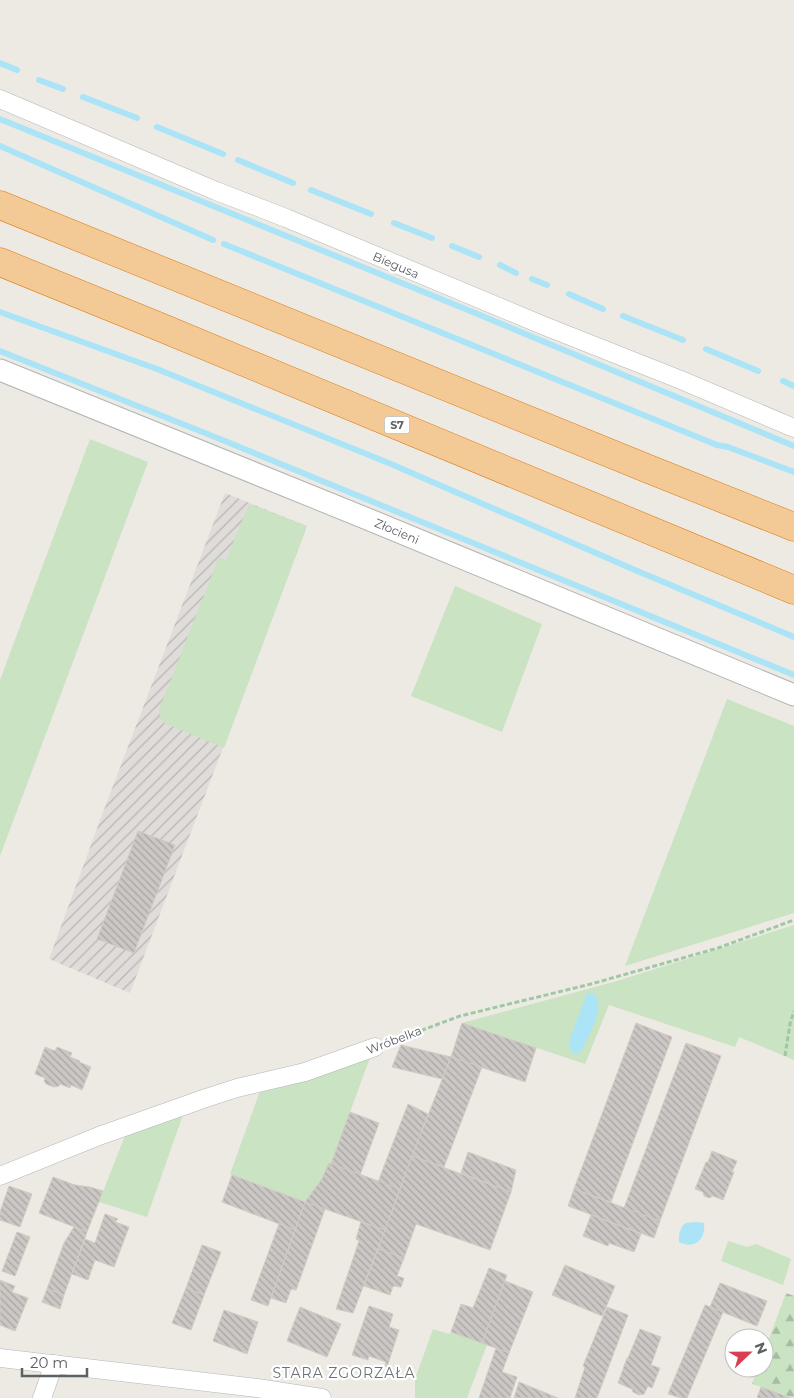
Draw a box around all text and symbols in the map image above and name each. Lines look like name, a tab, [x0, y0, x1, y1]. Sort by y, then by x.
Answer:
street label: Biegusa	[371, 249, 421, 281]
road number: S7	[384, 416, 410, 434]
street label: Złocieni	[372, 515, 422, 547]
street label: Wróbelka	[364, 1023, 424, 1057]
north arrow	[724, 1328, 774, 1378]
text: N	[751, 1340, 772, 1357]
scale bar	[22, 1346, 88, 1378]
text: 20 m	[30, 1353, 68, 1372]
district label: STARA ZGORZAŁA	[272, 1364, 416, 1382]

